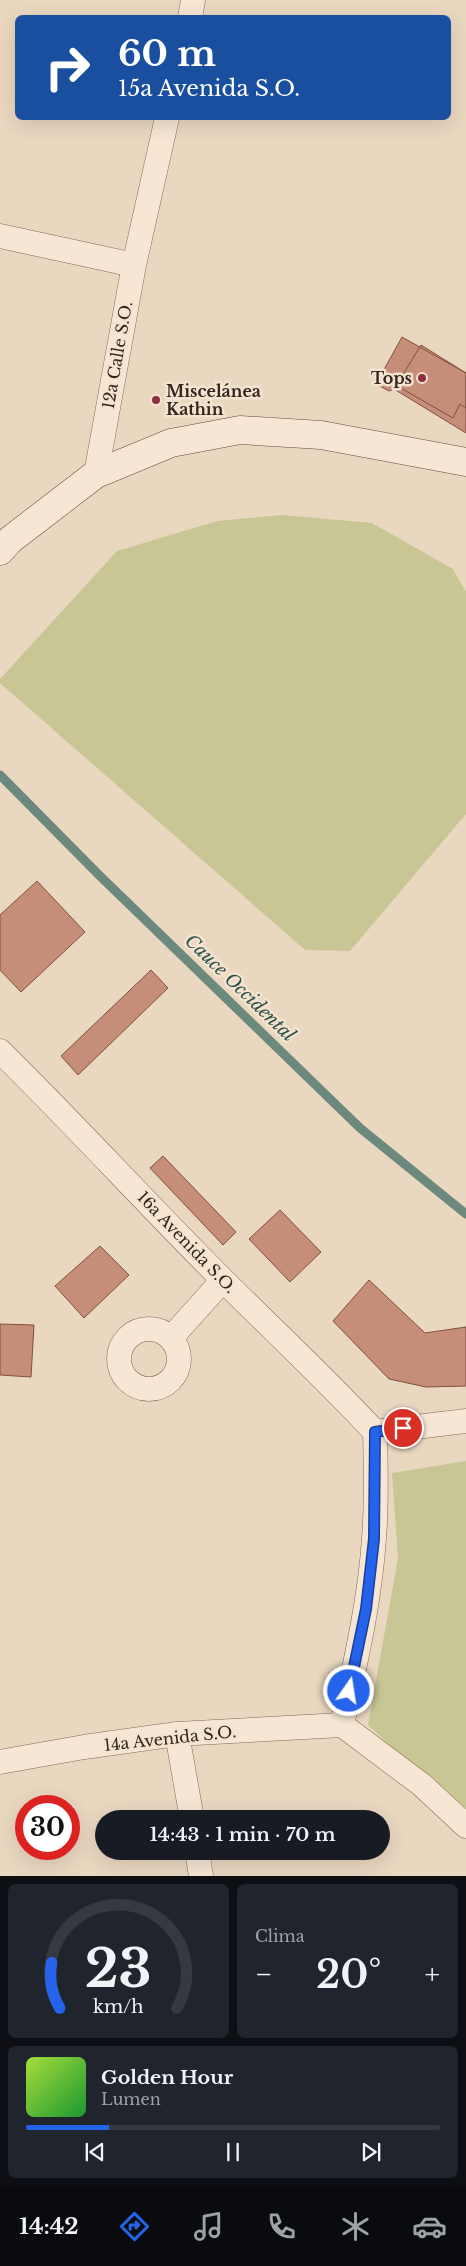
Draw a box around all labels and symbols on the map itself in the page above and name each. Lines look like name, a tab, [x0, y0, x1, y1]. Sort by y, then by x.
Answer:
street label: 12a Calle S.O.	[98, 300, 136, 410]
place label: Tops	[371, 368, 412, 388]
marker: Tops	[416, 372, 428, 384]
place label: Miscelánea Kathin	[166, 381, 261, 419]
marker: Miscelánea Kathin	[150, 394, 162, 406]
water label: Cauce Occidental	[180, 930, 300, 1046]
street label: 16a Avenida S.O.	[133, 1187, 241, 1297]
pin	[382, 1407, 424, 1449]
position arrow	[322, 1664, 374, 1716]
street label: 14a Avenida S.O.	[103, 1721, 237, 1755]
speed limit sign: 30	[15, 1795, 80, 1860]

